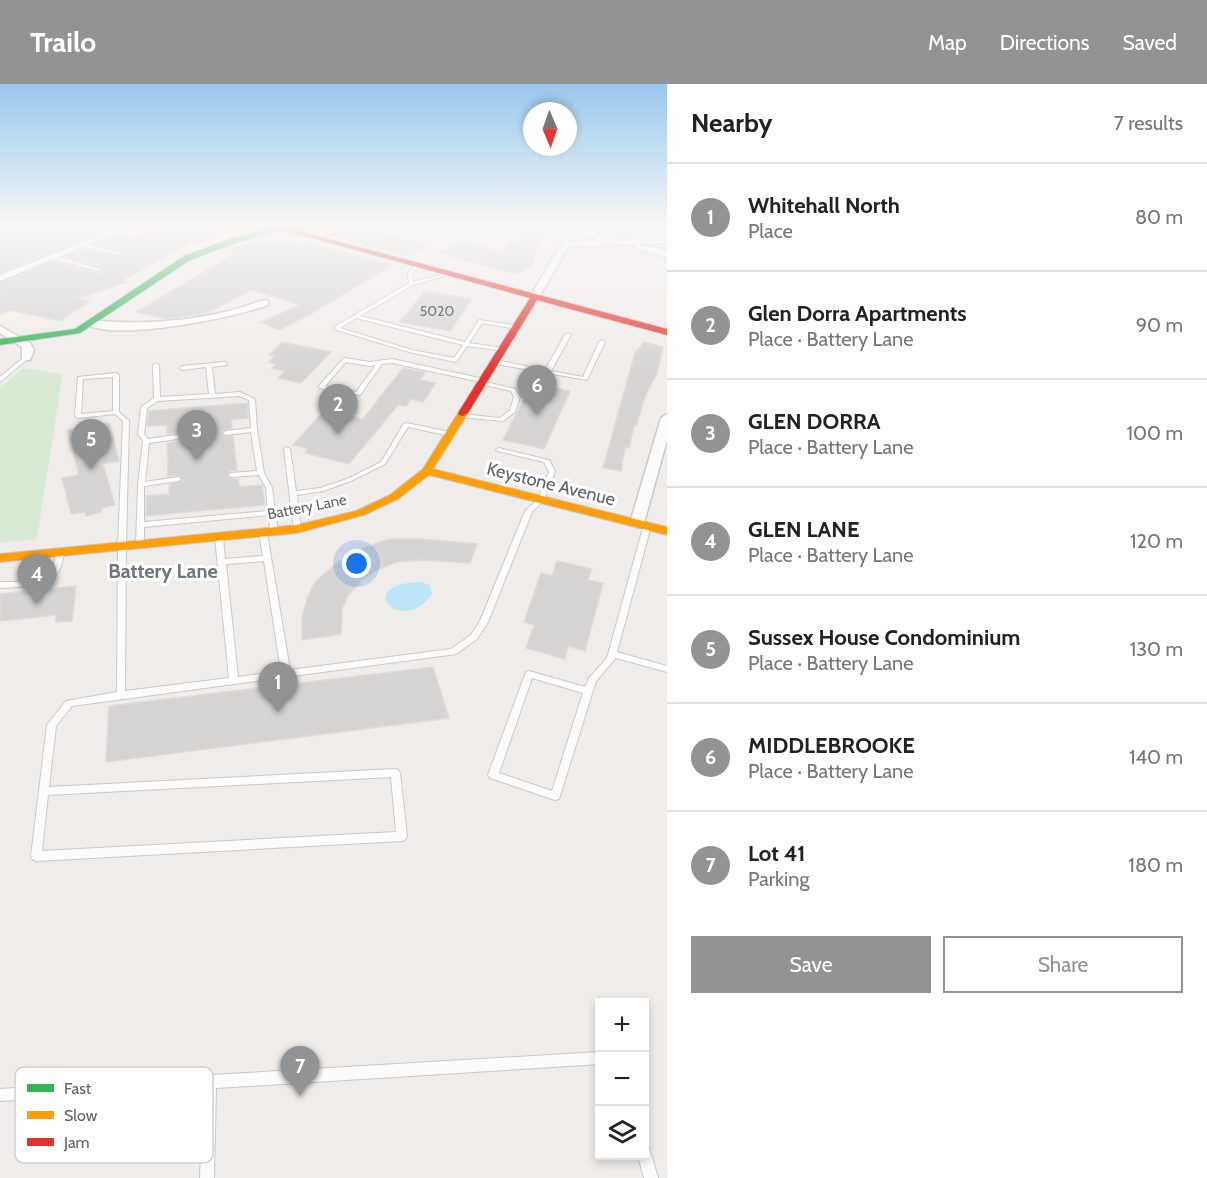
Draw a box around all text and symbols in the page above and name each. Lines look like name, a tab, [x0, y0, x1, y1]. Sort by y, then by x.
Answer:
text: Trailo	[30, 25, 96, 59]
text: Map	[928, 30, 967, 55]
text: Directions	[1000, 30, 1089, 55]
text: Saved	[1122, 30, 1177, 55]
north arrow	[523, 102, 577, 156]
text: Nearby	[691, 107, 772, 139]
text: 7 results	[1114, 111, 1183, 135]
text: Whitehall North	[748, 192, 900, 219]
text: 1	[707, 205, 714, 229]
text: 80 m	[1135, 205, 1183, 229]
text: Place	[748, 219, 793, 243]
text: Glen Dorra Apartments	[748, 300, 967, 327]
house number: 5020	[420, 302, 454, 320]
text: 2	[705, 313, 716, 337]
text: 90 m	[1136, 313, 1183, 337]
text: Place · Battery Lane	[748, 327, 914, 351]
pin: 6	[518, 366, 556, 415]
pin: 2	[318, 384, 358, 434]
text: GLEN DORRA	[748, 408, 880, 435]
pin: 3	[178, 410, 216, 460]
pin: 5	[72, 420, 110, 469]
text: 3	[705, 421, 716, 445]
text: 100 m	[1127, 421, 1183, 445]
text: Place · Battery Lane	[748, 435, 914, 459]
street label: Keystone Avenue	[485, 457, 617, 511]
street label: Battery Lane	[266, 490, 348, 523]
text: GLEN LANE	[748, 516, 859, 543]
text: 4	[704, 529, 717, 553]
text: 120 m	[1130, 529, 1183, 553]
text: Place · Battery Lane	[748, 543, 914, 567]
your location	[342, 549, 371, 578]
pin: 4	[18, 554, 57, 604]
district label: Battery Lane	[108, 559, 218, 583]
text: Sussex House Condominium	[748, 624, 1020, 651]
text: 5	[705, 637, 716, 661]
text: 130 m	[1130, 637, 1183, 661]
text: Place · Battery Lane	[748, 651, 914, 675]
pin: 1	[258, 662, 298, 712]
text: MIDDLEBROOKE	[748, 732, 915, 759]
text: 6	[705, 745, 716, 769]
text: 140 m	[1129, 745, 1183, 769]
text: Place · Battery Lane	[748, 759, 914, 783]
text: Lot 41	[748, 840, 805, 867]
text: 7	[705, 853, 716, 877]
text: 180 m	[1128, 853, 1183, 877]
text: Parking	[748, 867, 809, 891]
button: Save	[691, 936, 931, 993]
button: Share	[943, 936, 1183, 993]
map controls	[595, 998, 649, 1160]
button: +	[595, 998, 649, 1052]
pin: 7	[280, 1046, 320, 1096]
button: −	[595, 1052, 649, 1106]
legend	[15, 1067, 213, 1163]
text: Fast	[64, 1079, 92, 1098]
text: Slow	[64, 1106, 98, 1125]
button: layers	[595, 1106, 649, 1160]
text: Jam	[63, 1133, 90, 1152]

